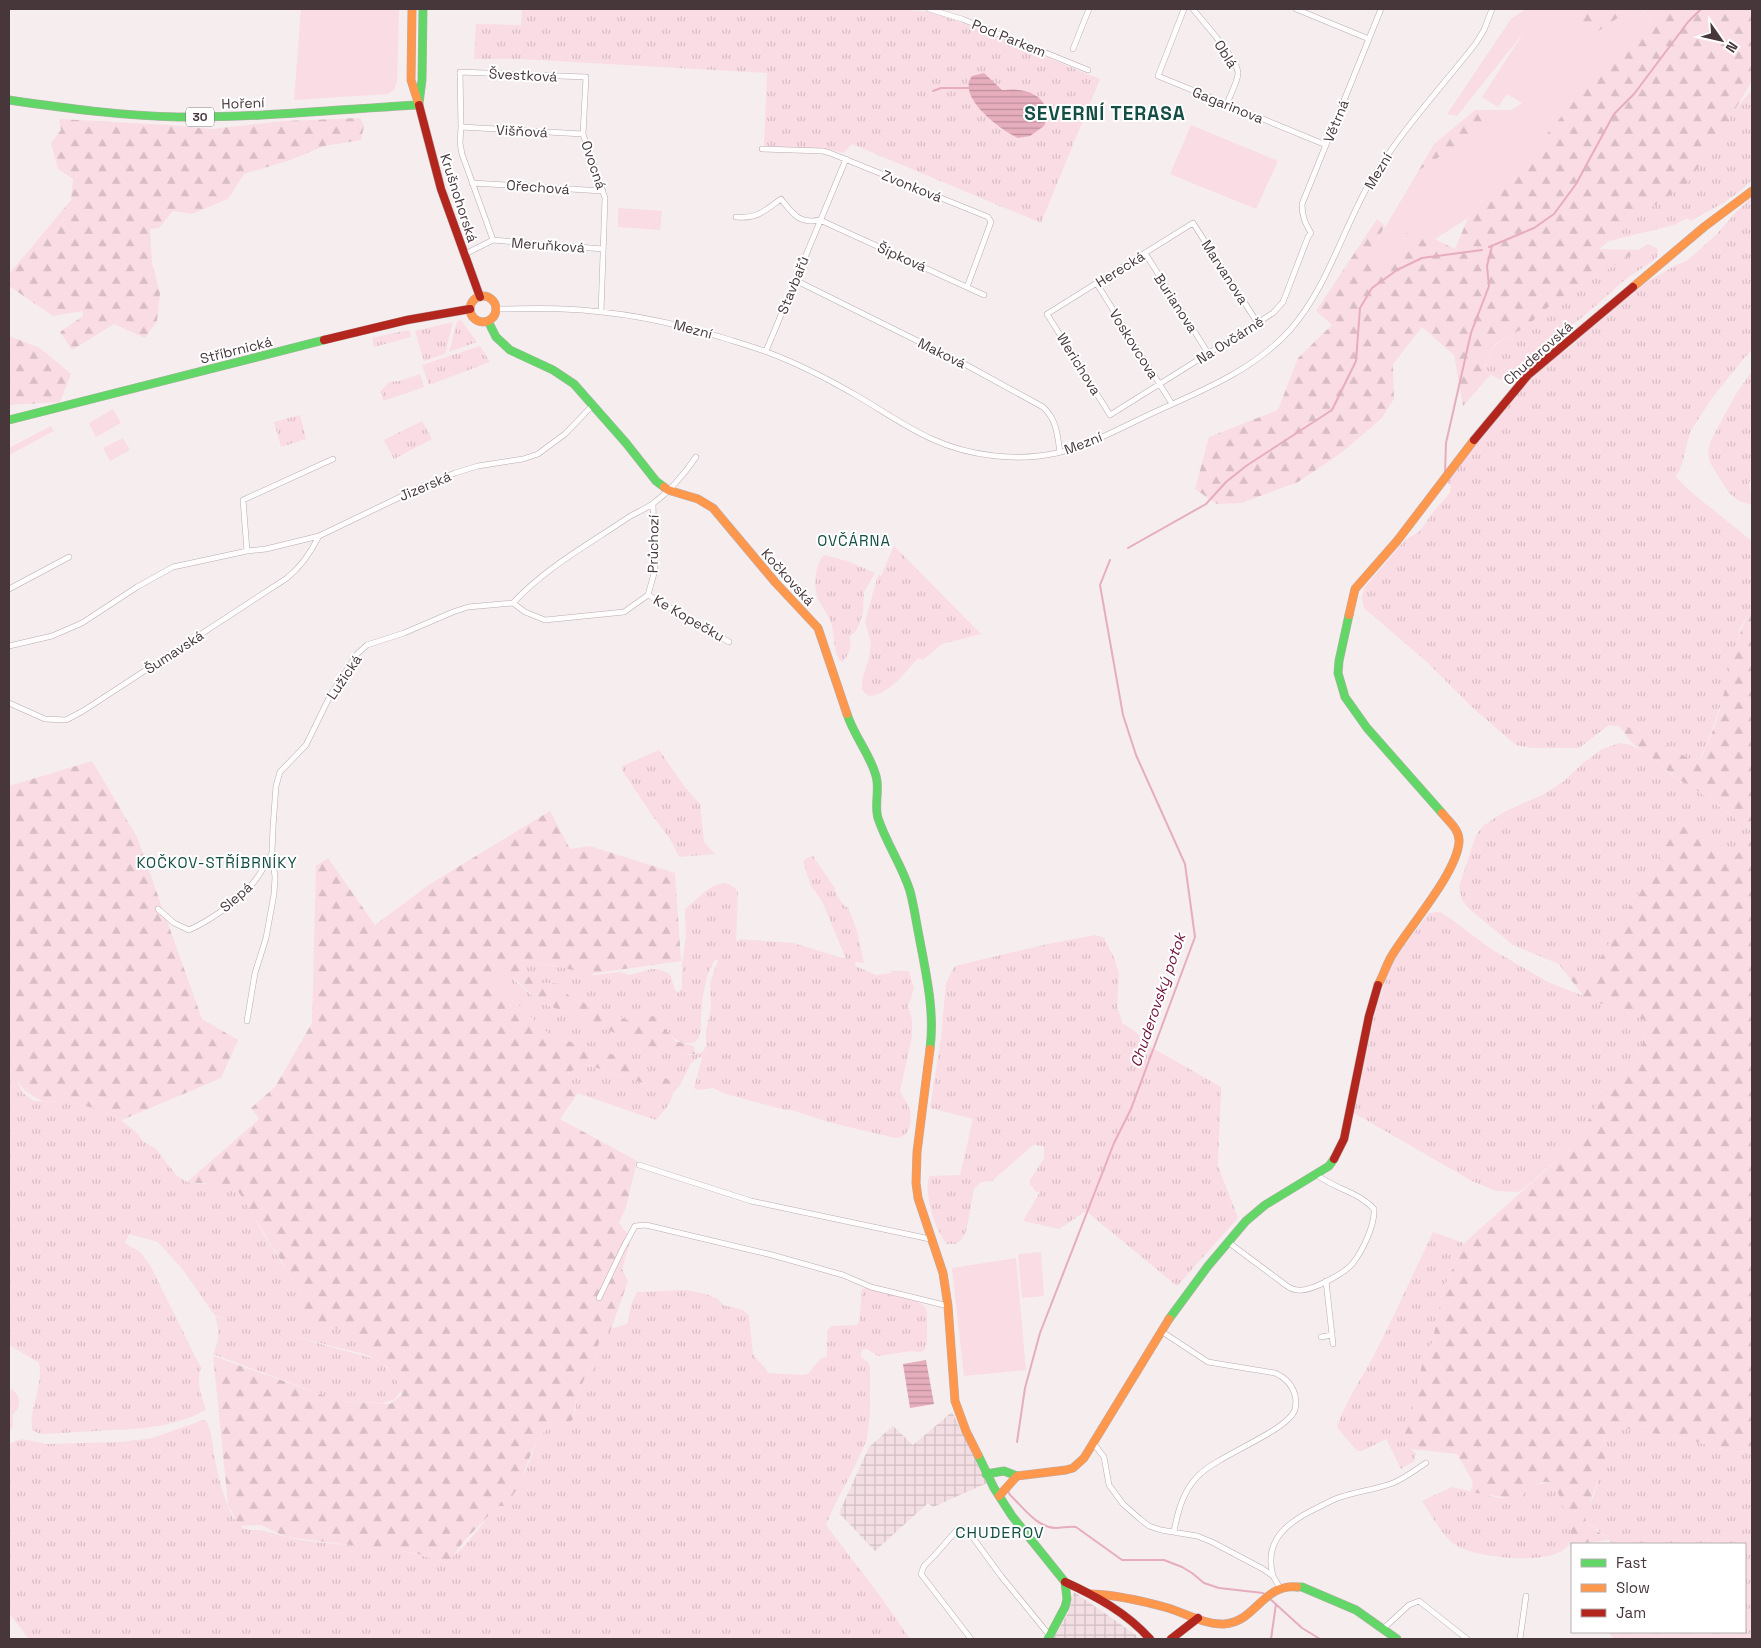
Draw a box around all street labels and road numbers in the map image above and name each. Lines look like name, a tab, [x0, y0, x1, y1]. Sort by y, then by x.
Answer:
street label: Pod Parkem	[969, 15, 1049, 61]
street label: Oblá	[1210, 37, 1242, 71]
street label: Švestková	[488, 64, 558, 86]
street label: Gagarinova	[1190, 83, 1266, 127]
street label: Hoření	[221, 93, 265, 113]
street label: Větrná	[1319, 97, 1353, 145]
road number: 30	[186, 108, 214, 126]
street label: Višňová	[496, 121, 548, 141]
street label: Ovocná	[577, 138, 611, 192]
street label: Mezní	[1360, 149, 1396, 193]
street label: Krušnohorská	[436, 151, 482, 245]
street label: Zvonková	[879, 166, 945, 206]
street label: Ořechová	[506, 176, 570, 198]
street label: Meruňková	[511, 233, 585, 257]
street label: Marvanova	[1198, 236, 1252, 308]
street label: Šípková	[875, 238, 929, 276]
street label: Herecká	[1092, 247, 1148, 291]
street label: Stavbařů	[773, 253, 813, 317]
street label: Burianova	[1150, 270, 1202, 336]
street label: Voskovcova	[1105, 306, 1163, 382]
street label: Na Ovčárně	[1193, 312, 1267, 368]
street label: Mezní	[672, 315, 715, 343]
street label: Chuderovská	[1500, 317, 1576, 389]
street label: Werichova	[1053, 330, 1105, 398]
street label: Stříbrnická	[198, 332, 274, 368]
street label: Maková	[915, 334, 969, 372]
street label: Mezní	[1061, 427, 1105, 458]
street label: Jizerská	[396, 467, 454, 505]
street label: Průchozí	[643, 514, 663, 573]
street label: Kočkovská	[758, 545, 818, 609]
street label: Ke Kopečku	[650, 590, 728, 646]
street label: Šumavská	[141, 626, 207, 678]
street label: Lužická	[322, 651, 366, 703]
street label: Slepá	[216, 878, 256, 916]

